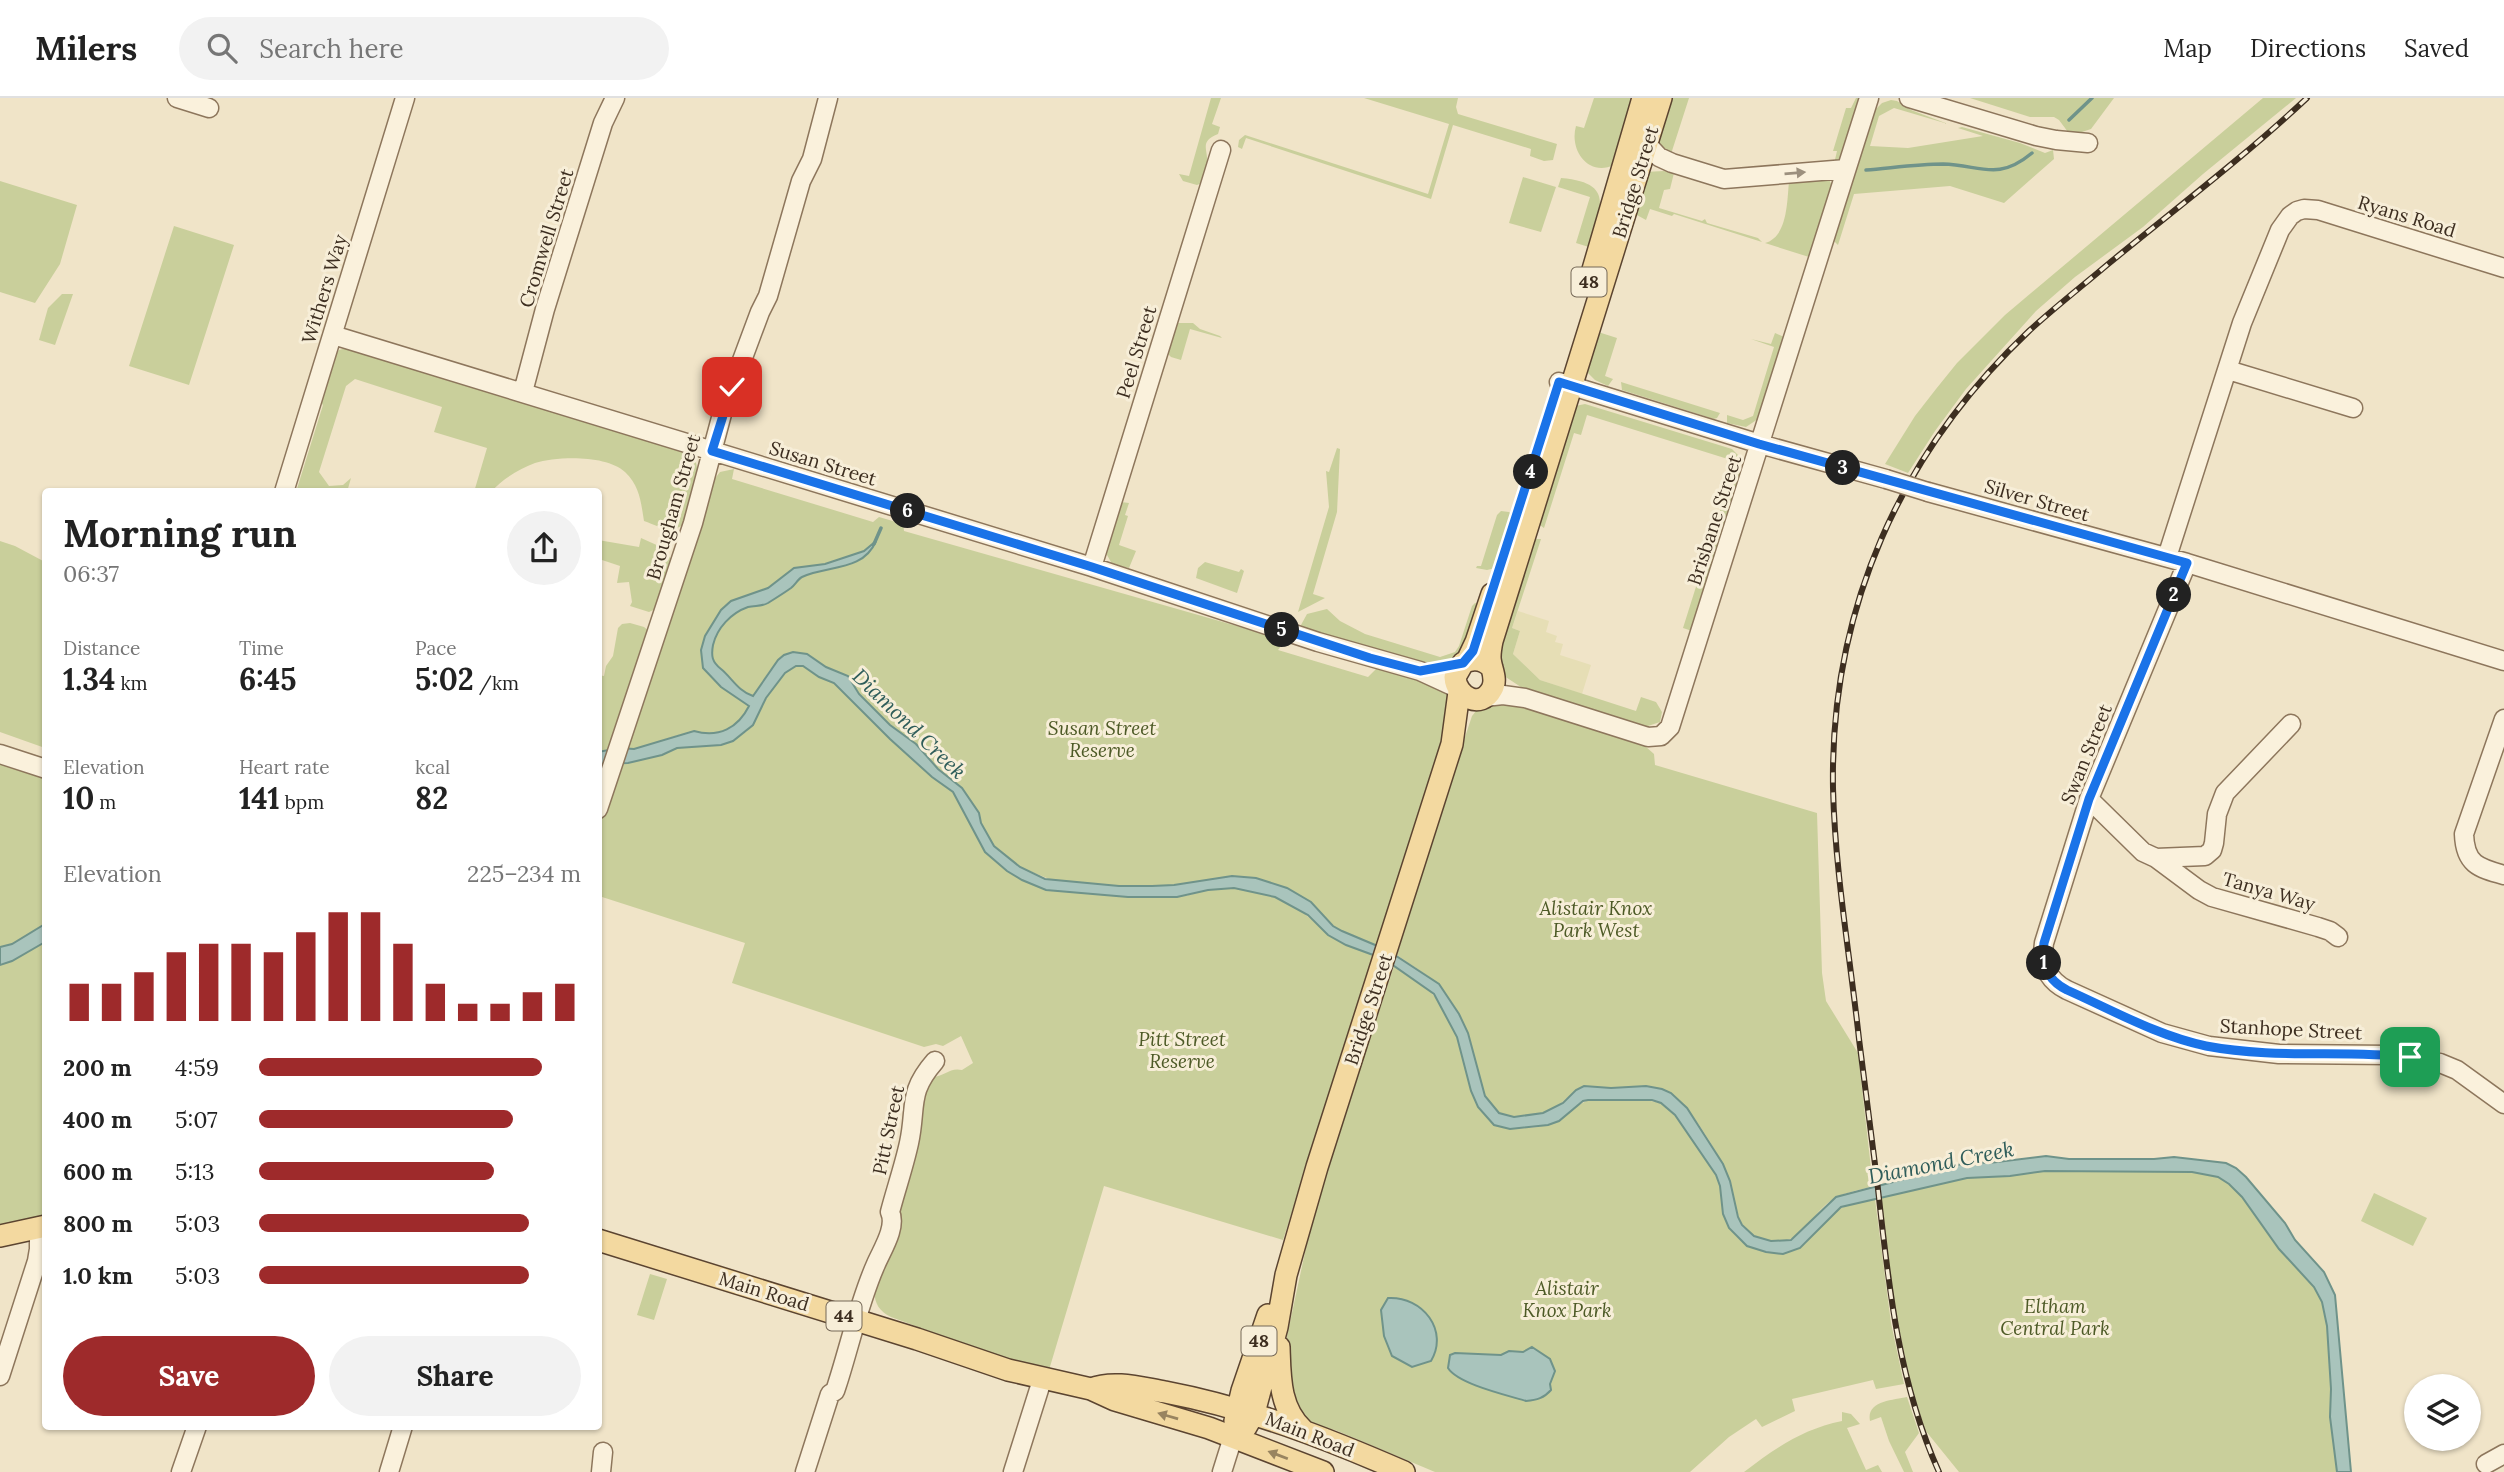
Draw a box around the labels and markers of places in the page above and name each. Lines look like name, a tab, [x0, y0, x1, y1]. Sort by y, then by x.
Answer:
pin	[702, 357, 762, 417]
pin: 3	[1826, 450, 1860, 486]
pin: 4	[1514, 454, 1548, 490]
pin: 6	[890, 494, 926, 528]
pin: 2	[2156, 578, 2192, 612]
pin: 5	[1264, 612, 1300, 648]
pin: 1	[2026, 946, 2062, 980]
pin	[2380, 1027, 2440, 1087]

